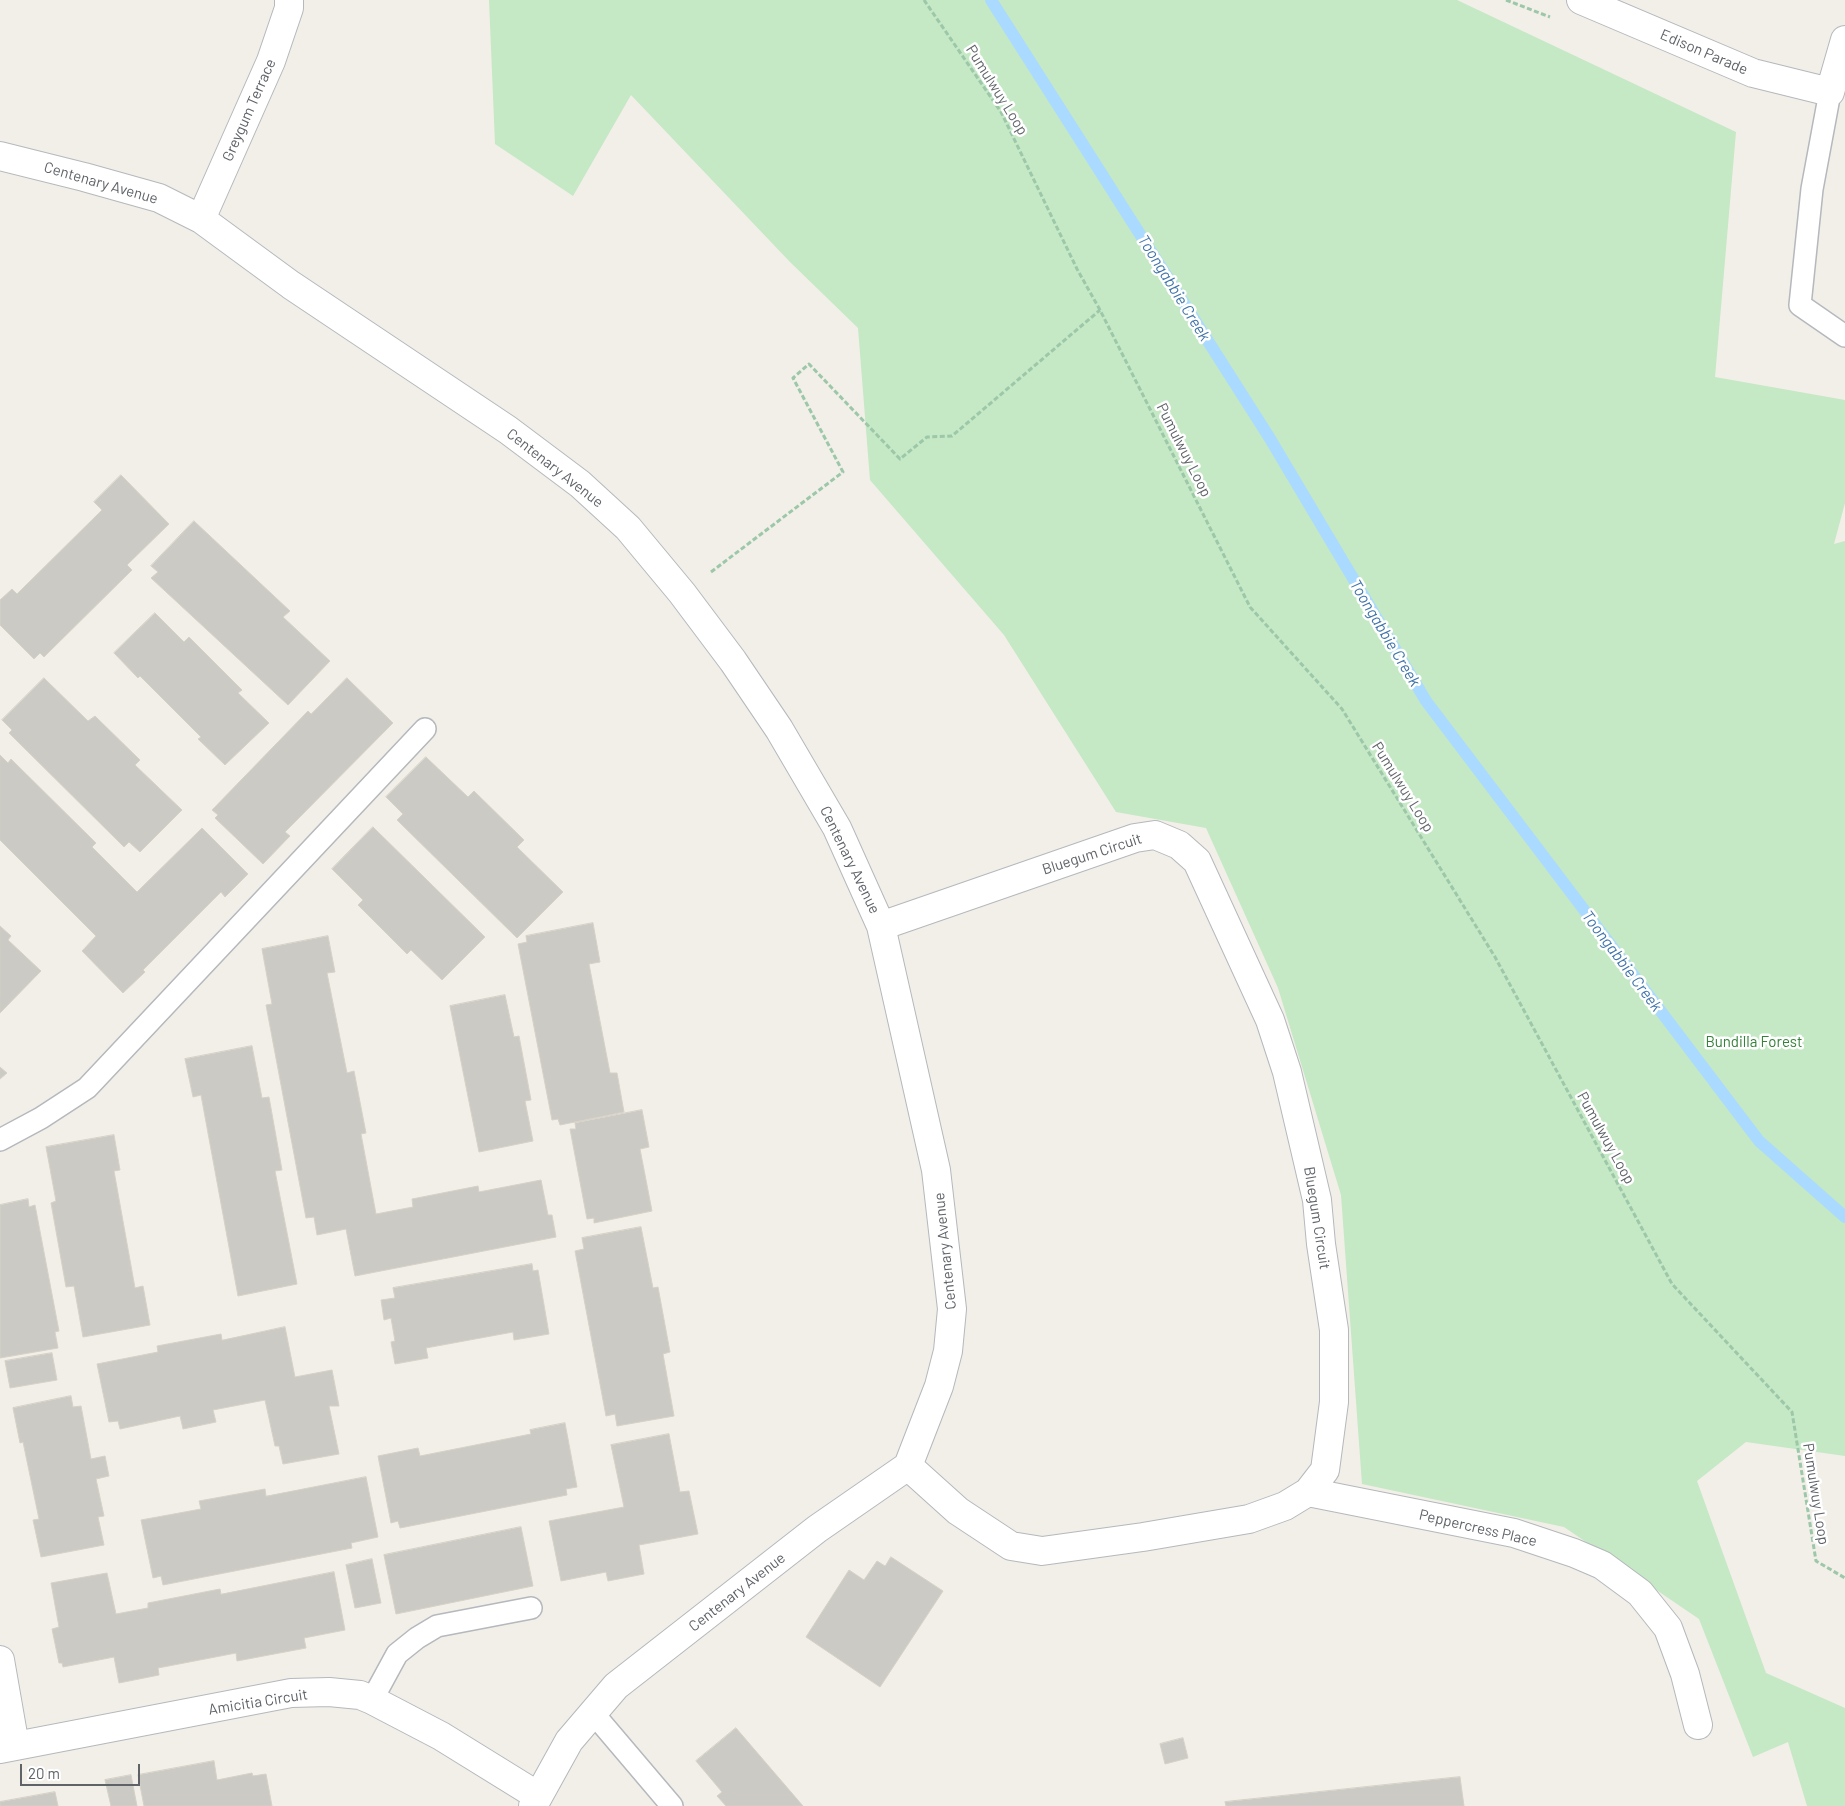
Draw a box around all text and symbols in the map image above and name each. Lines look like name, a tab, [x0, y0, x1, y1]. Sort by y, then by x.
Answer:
street label: Edison Parade	[1658, 25, 1750, 79]
street label: Pumulwuy Loop	[962, 42, 1032, 138]
street label: Greygum Terrace	[218, 56, 280, 164]
street label: Centenary Avenue	[42, 158, 160, 208]
water label: Toongabbie Creek	[1134, 231, 1214, 345]
street label: Pumulwuy Loop	[1153, 400, 1215, 500]
street label: Centenary Avenue	[503, 425, 607, 511]
water label: Toongabbie Creek	[1346, 576, 1424, 690]
street label: Pumulwuy Loop	[1368, 739, 1438, 835]
street label: Centenary Avenue	[816, 803, 884, 917]
street label: Bluegum Circuit	[1040, 829, 1144, 879]
water label: Toongabbie Creek	[1578, 907, 1666, 1015]
park label: Bundilla Forest	[1706, 1033, 1802, 1051]
street label: Pumulwuy Loop	[1573, 1089, 1639, 1187]
street label: Bluegum Circuit	[1300, 1165, 1334, 1271]
street label: Centenary Avenue	[930, 1192, 960, 1310]
street label: Pumulwuy Loop	[1799, 1442, 1833, 1546]
street label: Peppercress Place	[1417, 1506, 1539, 1550]
street label: Centenary Avenue	[685, 1549, 789, 1635]
street label: Amicitia Circuit	[207, 1685, 309, 1719]
scale bar	[22, 1754, 142, 1786]
text: 20 m	[28, 1764, 60, 1782]

